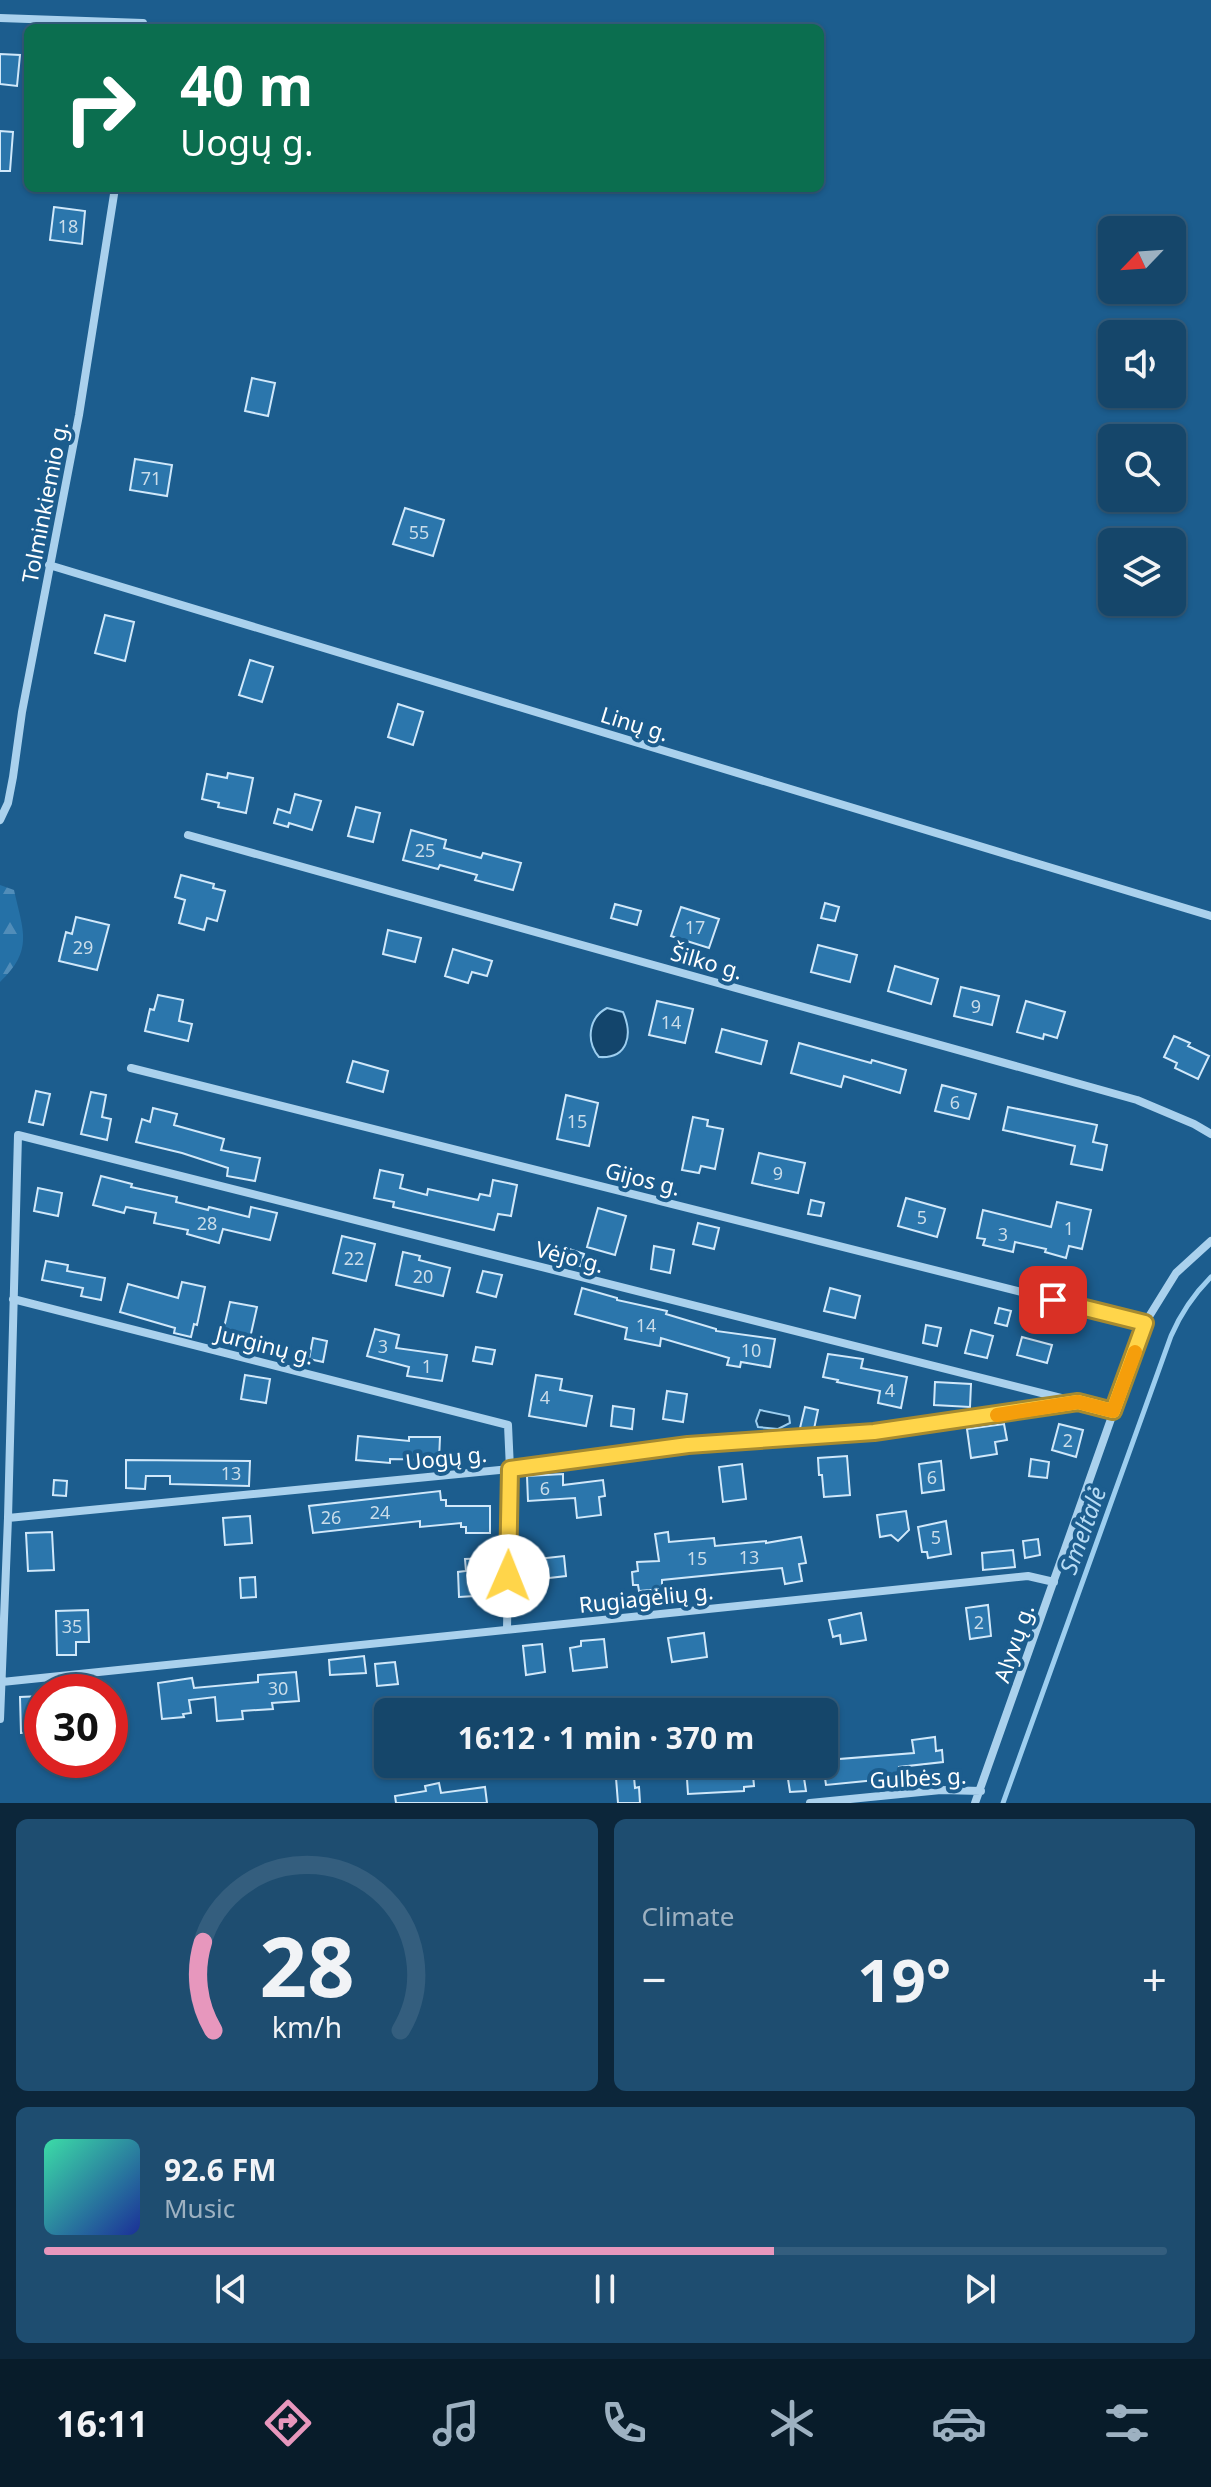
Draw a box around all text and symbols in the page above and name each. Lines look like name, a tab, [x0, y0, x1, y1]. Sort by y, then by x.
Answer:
text: 40 m	[180, 46, 313, 122]
icon: right	[48, 56, 152, 160]
text: Uogų g.	[180, 118, 314, 167]
house number: 18	[58, 214, 78, 238]
north arrow	[1098, 216, 1186, 304]
map controls	[1098, 216, 1186, 616]
button: sound	[1098, 320, 1186, 408]
street label: Tolminkiemio g.	[14, 419, 74, 585]
button: search	[1098, 424, 1186, 512]
house number: 71	[141, 466, 161, 490]
house number: 55	[409, 520, 429, 544]
button: layers	[1098, 528, 1186, 616]
street label: Linų g.	[597, 698, 673, 748]
house number: 25	[415, 838, 435, 862]
house number: 17	[685, 915, 705, 939]
house number: 29	[73, 935, 93, 959]
street label: Šilko g.	[667, 936, 747, 986]
house number: 9	[971, 994, 981, 1018]
house number: 14	[661, 1010, 681, 1034]
house number: 6	[950, 1090, 960, 1114]
house number: 15	[567, 1109, 587, 1133]
street label: Gijos g.	[602, 1154, 684, 1202]
house number: 9	[773, 1161, 783, 1185]
house number: 5	[917, 1205, 927, 1229]
house number: 28	[197, 1211, 217, 1235]
house number: 1	[1064, 1216, 1074, 1240]
house number: 3	[998, 1222, 1008, 1246]
street label: Vėjo g.	[533, 1233, 607, 1279]
house number: 22	[344, 1246, 364, 1270]
house number: 20	[413, 1264, 433, 1288]
pin	[1019, 1266, 1087, 1334]
icon: arrive	[1031, 1278, 1075, 1322]
house number: 14	[636, 1313, 656, 1337]
street label: Jurginų g.	[211, 1317, 317, 1371]
house number: 3	[378, 1334, 388, 1358]
house number: 10	[741, 1338, 761, 1362]
house number: 1	[422, 1354, 432, 1378]
house number: 4	[885, 1378, 895, 1402]
house number: 4	[540, 1385, 550, 1409]
house number: 2	[1063, 1428, 1073, 1452]
street label: Uogų g.	[404, 1438, 488, 1476]
house number: 13	[221, 1461, 241, 1485]
house number: 6	[927, 1465, 937, 1489]
house number: 6	[540, 1476, 550, 1500]
water label: Smeltalė	[1051, 1482, 1113, 1578]
house number: 24	[370, 1500, 390, 1524]
house number: 26	[321, 1505, 341, 1529]
house number: 5	[931, 1525, 941, 1549]
position arrow	[466, 1534, 550, 1618]
house number: 13	[739, 1545, 759, 1569]
house number: 15	[687, 1546, 707, 1570]
street label: Rugiagėlių g.	[577, 1575, 715, 1619]
street label: Alyvų g.	[986, 1600, 1040, 1686]
house number: 2	[974, 1610, 984, 1634]
house number: 35	[62, 1614, 82, 1638]
speed limit sign: 30	[24, 1674, 128, 1778]
house number: 30	[268, 1676, 288, 1700]
text: 16:12 · 1 min · 370 m	[458, 1717, 754, 1758]
street label: Gulbės g.	[869, 1759, 967, 1795]
text: Climate	[642, 1898, 734, 1934]
text: 28	[259, 1908, 354, 2021]
text: 19°	[857, 1938, 951, 2020]
text: −	[642, 1949, 667, 2009]
text: +	[1142, 1949, 1167, 2009]
text: km/h	[272, 2007, 342, 2046]
text: 92.6 FM	[164, 2149, 276, 2190]
text: Music	[164, 2190, 235, 2226]
icon: previous	[209, 2267, 253, 2311]
icon: pause	[583, 2267, 627, 2311]
icon: next	[958, 2267, 1002, 2311]
icon: directions	[260, 2395, 316, 2451]
icon: music	[428, 2395, 484, 2451]
icon: phone	[596, 2395, 652, 2451]
icon: climate	[764, 2395, 820, 2451]
icon: car	[931, 2395, 987, 2451]
icon: filters	[1099, 2395, 1155, 2451]
text: 16:11	[56, 2399, 148, 2448]

